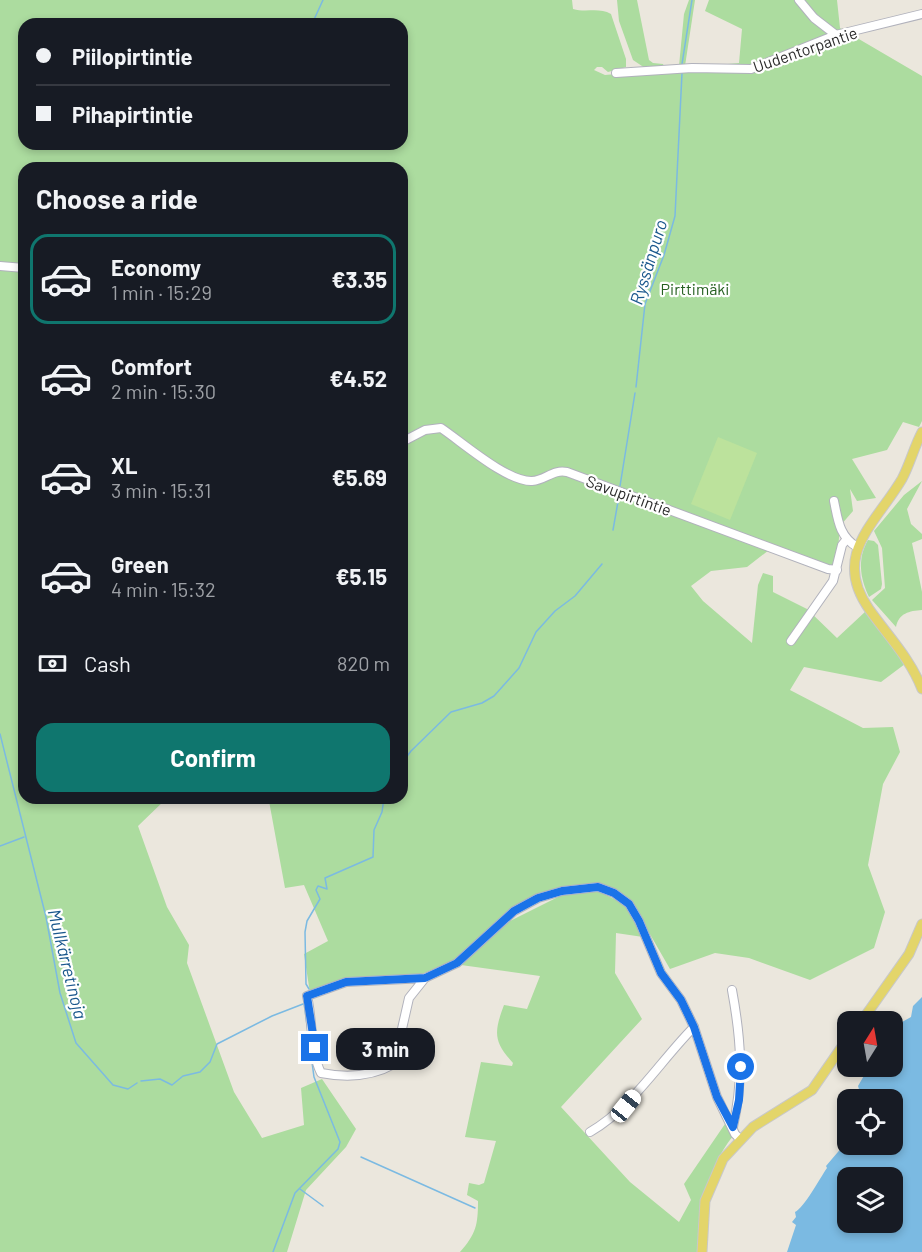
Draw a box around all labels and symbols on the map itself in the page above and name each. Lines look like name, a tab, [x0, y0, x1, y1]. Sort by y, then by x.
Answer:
street label: Uudentorpantie	[750, 22, 860, 76]
water label: Ryssänpuro	[625, 217, 671, 307]
park label: Pirttimäki	[661, 279, 729, 298]
street label: Savupirtintie	[584, 471, 674, 519]
water label: Mullkärretinoja	[44, 907, 92, 1021]
north arrow	[837, 1011, 903, 1077]
callout: 3 min	[336, 1027, 435, 1069]
route end	[301, 1034, 328, 1061]
route start	[727, 1053, 754, 1080]
car	[608, 1086, 644, 1126]

